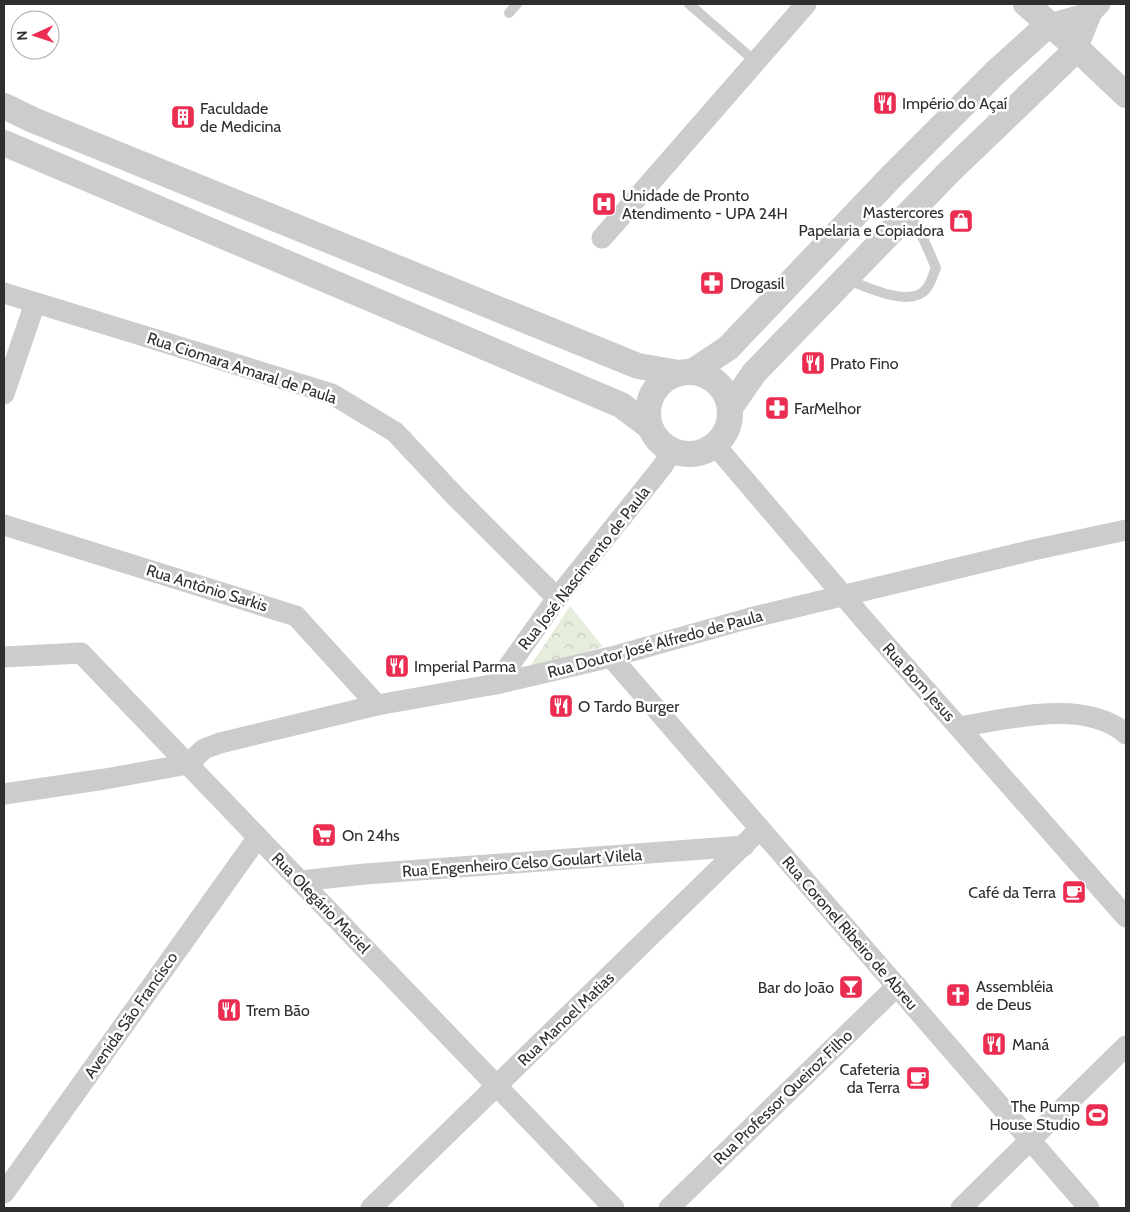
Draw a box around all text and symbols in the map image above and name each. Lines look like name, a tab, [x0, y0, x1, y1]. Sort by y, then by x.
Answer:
north arrow	[10, 10, 60, 60]
text: N	[13, 30, 31, 41]
restaurant icon: Império do Açaí	[872, 90, 898, 116]
place label: Império do Açaí	[902, 94, 1008, 113]
place label: Faculdade de Medicina	[200, 99, 282, 136]
building icon: Faculdade de Medicina	[170, 104, 196, 130]
place label: Unidade de Pronto Atendimento - UPA 24H	[622, 186, 788, 223]
hospital icon: Unidade de Pronto Atendimento - UPA 24H	[591, 191, 617, 217]
place label: Mastercores Papelaria e Copiadora	[799, 203, 944, 240]
shop icon: Mastercores Papelaria e Copiadora	[948, 208, 974, 234]
pharmacy icon: Drogasil	[699, 270, 725, 296]
place label: Drogasil	[730, 274, 785, 293]
street label: Rua Ciomara Amaral de Paula	[145, 328, 340, 408]
restaurant icon: Prato Fino	[800, 350, 826, 376]
place label: Prato Fino	[830, 354, 899, 373]
pharmacy icon: FarMelhor	[764, 395, 790, 421]
place label: FarMelhor	[794, 399, 862, 418]
street label: Rua José Nascimento de Paula	[514, 482, 654, 653]
street label: Rua Antônio Sarkis	[144, 561, 270, 616]
street label: Rua Doutor José Alfredo de Paula	[545, 606, 765, 682]
street label: Rua Bom Jesus	[879, 639, 959, 725]
restaurant icon: Imperial Parma	[384, 653, 410, 679]
place label: Imperial Parma	[414, 657, 516, 676]
restaurant icon: O Tardo Burger	[548, 693, 574, 719]
place label: O Tardo Burger	[578, 697, 680, 716]
supermarket icon: On 24hs	[311, 822, 337, 848]
place label: On 24hs	[342, 826, 400, 845]
street label: Rua Engenheiro Celso Goulart Vilela	[401, 845, 643, 881]
street label: Rua Olegário Maciel	[268, 849, 374, 958]
street label: Rua Coronel Ribeiro de Abreu	[778, 852, 922, 1014]
cafe icon: Café da Terra	[1061, 879, 1087, 905]
place label: Café da Terra	[968, 883, 1056, 902]
street label: Avenida São Francisco	[80, 948, 182, 1082]
street label: Rua Manoel Matias	[514, 968, 618, 1070]
bar icon: Bar do João	[838, 974, 864, 1000]
place label: Assembléia de Deus	[976, 977, 1053, 1014]
place label: Bar do João	[758, 978, 834, 997]
church icon: Assembléia de Deus	[945, 982, 971, 1008]
restaurant icon: Trem Bão	[216, 997, 242, 1023]
place label: Trem Bão	[246, 1001, 310, 1020]
street label: Rua Professor Queiroz Filho	[710, 1026, 856, 1168]
restaurant icon: Maná	[981, 1031, 1007, 1057]
place label: Maná	[1012, 1035, 1050, 1054]
place label: Cafeteria da Terra	[840, 1060, 900, 1097]
cafe icon: Cafeteria da Terra	[905, 1065, 931, 1091]
place label: The Pump House Studio	[989, 1097, 1080, 1134]
sports icon: The Pump House Studio	[1084, 1102, 1110, 1128]

